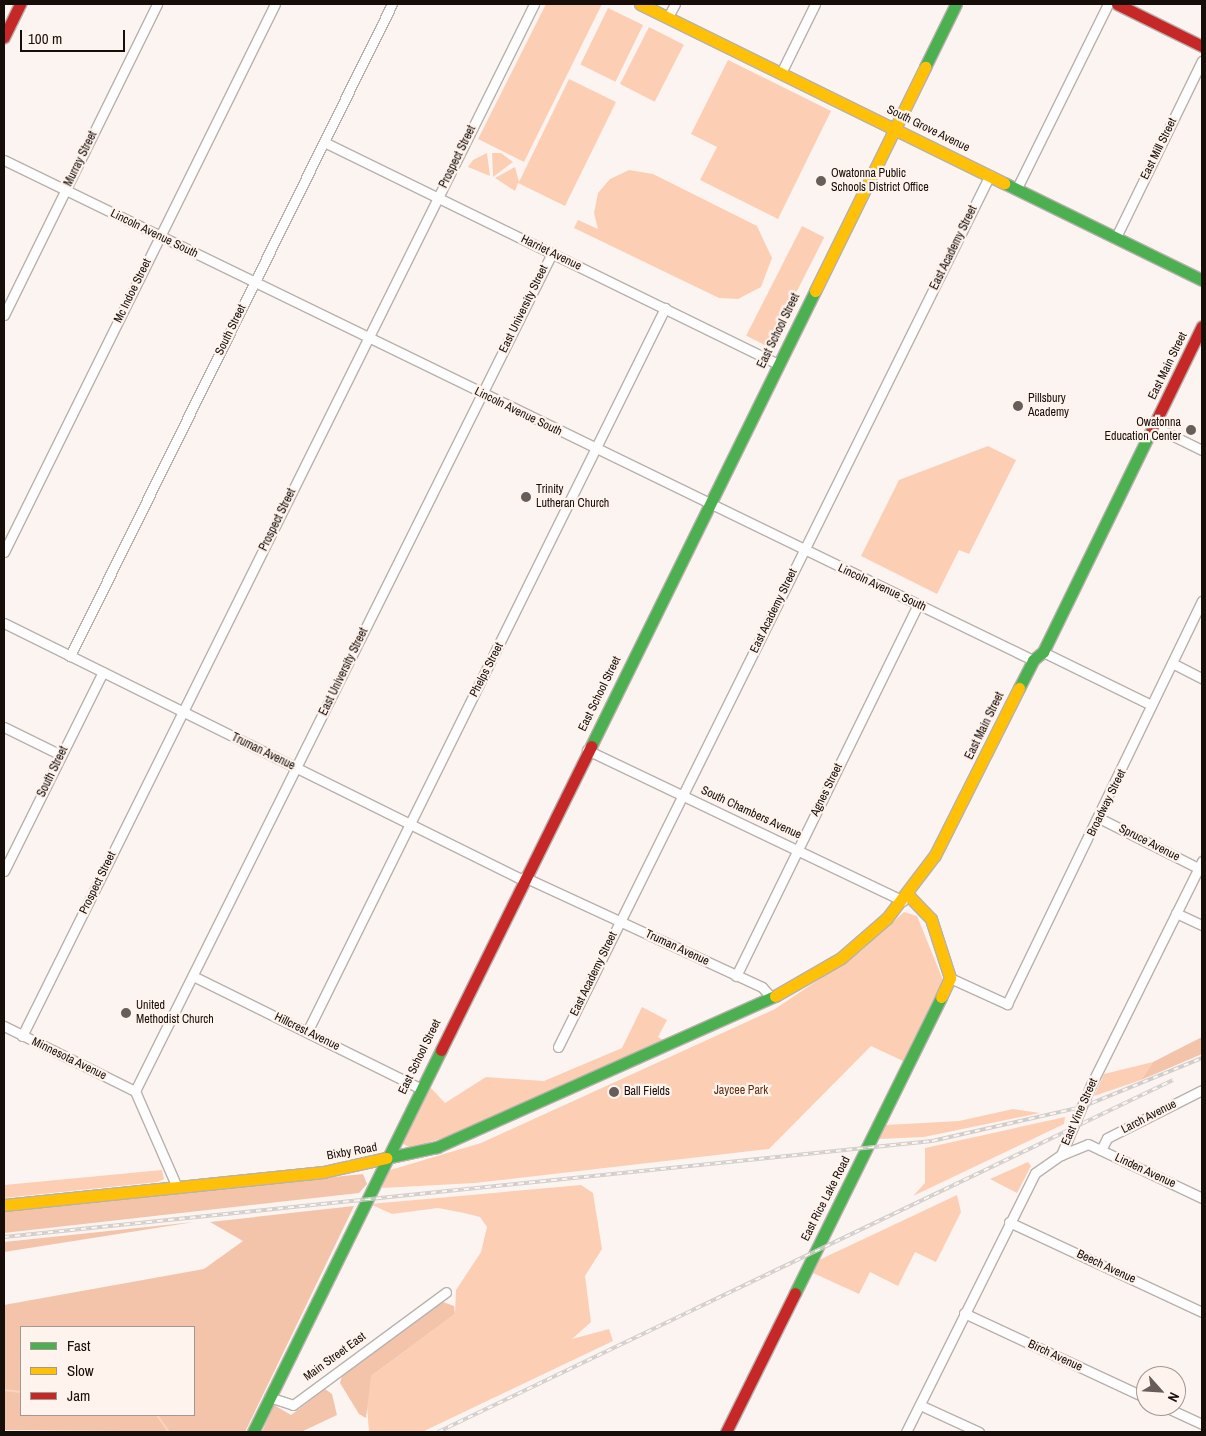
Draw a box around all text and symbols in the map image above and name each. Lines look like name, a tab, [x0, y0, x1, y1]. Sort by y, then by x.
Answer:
scale bar	[22, 20, 128, 52]
text: 100 m	[28, 28, 62, 49]
street label: South Grove Avenue	[884, 103, 972, 155]
street label: East Mill Street	[1138, 116, 1180, 182]
street label: Prospect Street	[437, 123, 479, 191]
street label: Murray Street	[61, 129, 101, 189]
place label: Owatonna Public Schools District Office	[831, 167, 929, 195]
marker: Owatonna Public Schools District Office	[815, 175, 827, 187]
street label: East Academy Street	[927, 203, 981, 293]
street label: Lincoln Avenue South	[108, 206, 200, 262]
street label: Harriet Avenue	[518, 232, 584, 274]
street label: Mc Indoe Street	[111, 257, 155, 325]
street label: East University Street	[497, 263, 551, 355]
street label: East School Street	[755, 291, 803, 371]
street label: South Street	[213, 302, 249, 358]
street label: East Main Street	[1145, 330, 1191, 402]
street label: Lincoln Avenue South	[472, 384, 564, 440]
place label: Pillsbury Academy	[1028, 392, 1069, 420]
marker: Pillsbury Academy	[1012, 400, 1024, 412]
place label: Owatonna Education Center	[1104, 416, 1181, 444]
marker: Owatonna Education Center	[1185, 424, 1197, 436]
place label: Trinity Lutheran Church	[536, 483, 609, 511]
street label: Prospect Street	[257, 486, 299, 554]
marker: Trinity Lutheran Church	[520, 491, 532, 503]
street label: Lincoln Avenue South	[835, 561, 929, 615]
street label: East Academy Street	[747, 566, 801, 656]
street label: East University Street	[317, 626, 371, 718]
street label: Phelps Street	[467, 640, 507, 700]
street label: East School Street	[576, 654, 624, 734]
street label: East Main Street	[962, 690, 1008, 762]
street label: Truman Avenue	[229, 730, 297, 774]
street label: South Street	[35, 744, 71, 800]
street label: Agnes Street	[808, 761, 846, 819]
street label: Broadway Street	[1085, 767, 1129, 839]
street label: South Chambers Avenue	[698, 783, 804, 843]
street label: Spruce Avenue	[1116, 821, 1182, 865]
street label: Prospect Street	[77, 849, 119, 917]
street label: Truman Avenue	[642, 927, 712, 969]
street label: East Academy Street	[567, 929, 621, 1019]
place label: United Methodist Church	[136, 999, 214, 1027]
marker: United Methodist Church	[120, 1007, 132, 1019]
street label: Hillcrest Avenue	[272, 1010, 342, 1054]
street label: East School Street	[396, 1017, 444, 1097]
street label: Minnesota Avenue	[29, 1035, 109, 1083]
street label: East Vine Street	[1059, 1076, 1101, 1148]
park label: Jaycee Park	[714, 1084, 768, 1098]
place label: Ball Fields	[624, 1085, 670, 1099]
marker: Ball Fields	[608, 1086, 620, 1098]
street label: Larch Avenue	[1119, 1097, 1179, 1137]
street label: Bixby Road	[326, 1140, 378, 1164]
street label: Linden Avenue	[1112, 1151, 1178, 1191]
street label: East Rice Lake Road	[798, 1154, 854, 1244]
street label: Beech Avenue	[1074, 1247, 1138, 1287]
legend	[20, 1326, 195, 1416]
street label: Main Street East	[301, 1330, 369, 1384]
text: Fast	[67, 1335, 90, 1356]
street label: Birch Avenue	[1025, 1337, 1085, 1375]
text: Slow	[67, 1360, 94, 1381]
north arrow	[1136, 1366, 1186, 1416]
text: Jam	[67, 1385, 90, 1406]
text: N	[1164, 1389, 1183, 1405]

